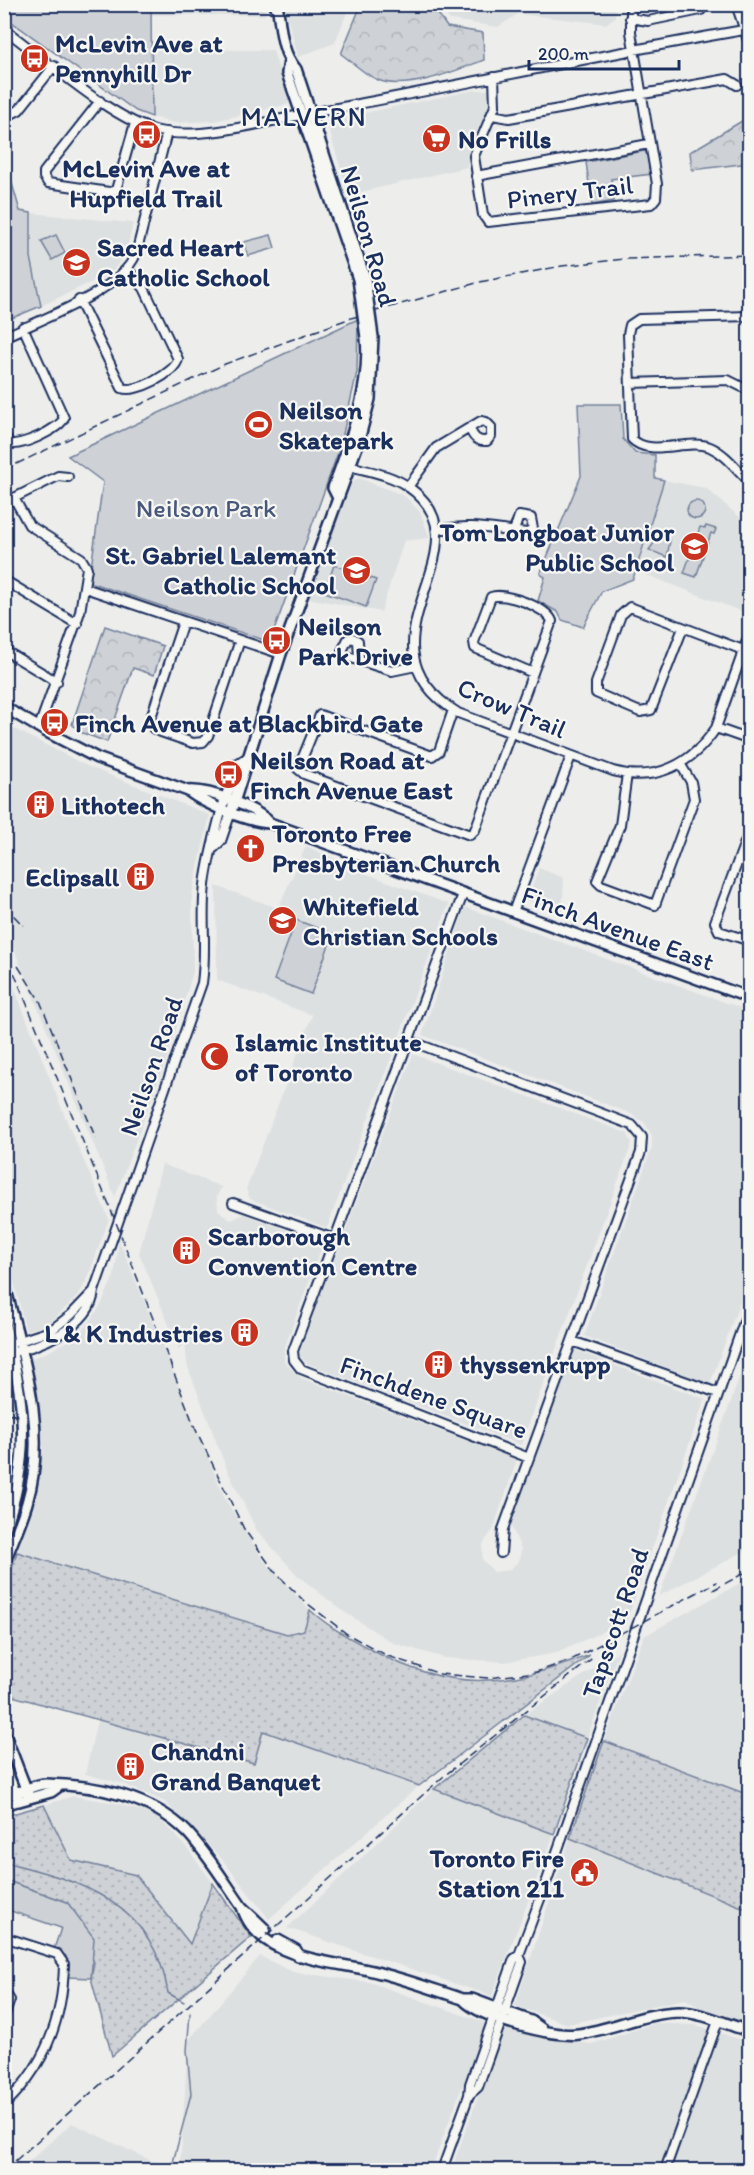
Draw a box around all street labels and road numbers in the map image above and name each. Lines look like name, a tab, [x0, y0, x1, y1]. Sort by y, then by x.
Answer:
street label: Neilson Road	[334, 162, 405, 311]
street label: Pinery Trail	[505, 168, 635, 216]
street label: Crow Trail	[453, 671, 571, 745]
street label: Finch Avenue East	[517, 878, 719, 978]
street label: Neilson Road	[112, 991, 190, 1140]
street label: Finchdene Square	[336, 1348, 532, 1446]
street label: Tapscott Road	[574, 1543, 656, 1703]

